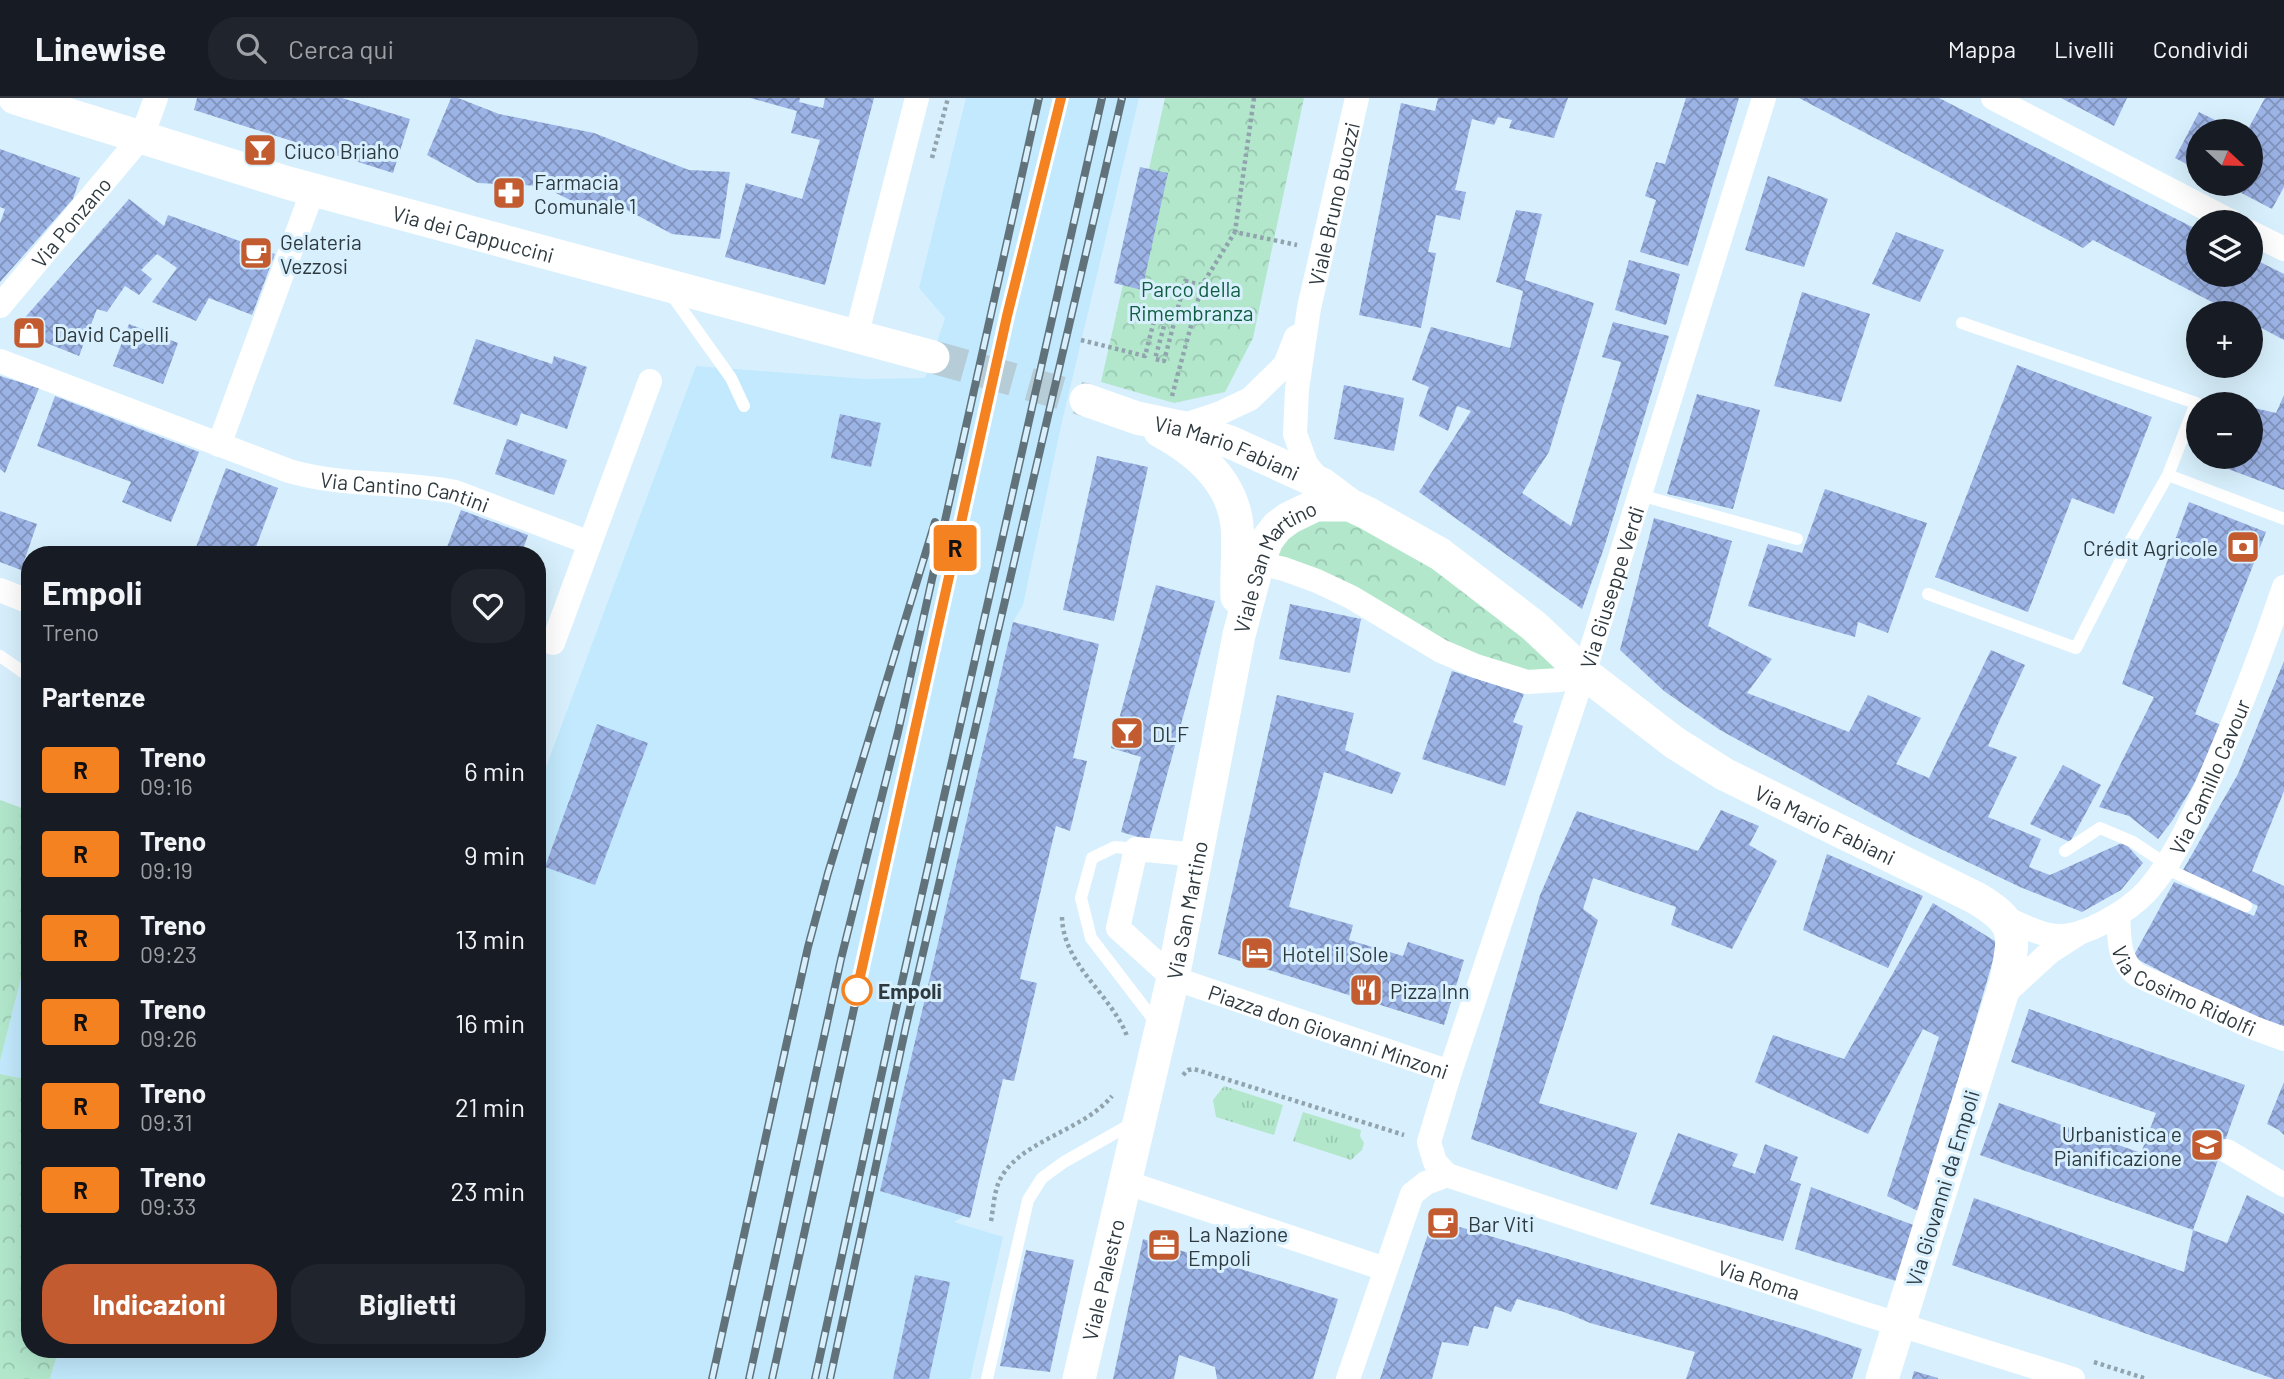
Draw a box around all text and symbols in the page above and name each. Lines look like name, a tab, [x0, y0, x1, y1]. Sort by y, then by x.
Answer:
search box	[208, 17, 698, 80]
text: Linewise	[35, 28, 166, 68]
icon: search	[232, 29, 270, 67]
text: Cerca qui	[288, 33, 394, 64]
text: Mappa	[1948, 34, 2016, 63]
text: Livelli	[2054, 34, 2115, 63]
text: Condividi	[2153, 34, 2249, 63]
street label: Viale Bruno Buozzi	[1302, 119, 1364, 288]
north arrow	[2186, 119, 2263, 196]
map controls	[2186, 119, 2263, 469]
bar icon: Ciuco Briaho	[241, 131, 279, 169]
place label: Ciuco Briaho	[284, 138, 399, 163]
place label: Farmacia Comunale 1	[534, 169, 636, 218]
street label: Via Ponzano	[26, 171, 115, 272]
pharmacy icon: Farmacia Comunale 1	[490, 174, 528, 212]
street label: Via dei Cappuccini	[390, 199, 557, 267]
button: layers	[2186, 210, 2263, 287]
place label: Gelateria Vezzosi	[280, 229, 362, 278]
cafe icon: Gelateria Vezzosi	[237, 234, 275, 272]
park label: Parco della Rimembranza	[1128, 276, 1254, 325]
button: +	[2186, 301, 2263, 378]
shop icon: David Capelli	[10, 314, 48, 352]
place label: David Capelli	[54, 321, 169, 346]
button: −	[2186, 392, 2263, 469]
street label: Via Mario Fabiani	[1152, 410, 1304, 485]
street label: Via Cantino Cantini	[318, 466, 493, 516]
street label: Viale San Martino	[1228, 494, 1320, 636]
street label: Via Giuseppe Verdi	[1574, 503, 1648, 671]
line badge: R	[932, 525, 978, 571]
bank icon: Crédit Agricole	[2224, 528, 2262, 566]
text: R	[948, 533, 962, 562]
place label: Crédit Agricole	[2083, 535, 2218, 560]
button: heart	[451, 569, 525, 643]
text: Empoli	[42, 572, 142, 612]
text: Treno	[42, 618, 99, 646]
text: Partenze	[42, 681, 145, 712]
street label: Via Camillo Cavour	[2163, 695, 2254, 858]
bar icon: DLF	[1108, 714, 1146, 752]
place label: DLF	[1152, 721, 1189, 746]
text: Treno	[140, 741, 206, 772]
text: R	[73, 755, 88, 784]
text: 6 min	[464, 755, 525, 786]
text: 09:16	[140, 772, 193, 800]
street label: Via Mario Fabiani	[1751, 779, 1900, 869]
text: Treno	[140, 825, 206, 856]
text: R	[73, 839, 88, 868]
text: 9 min	[464, 839, 525, 870]
street label: Via San Martino	[1161, 839, 1212, 981]
text: 09:19	[140, 856, 193, 884]
text: Treno	[140, 909, 206, 940]
text: R	[73, 923, 88, 952]
text: 13 min	[455, 923, 525, 954]
hotel icon: Hotel il Sole	[1238, 934, 1276, 972]
text: 09:23	[140, 940, 197, 968]
place label: Hotel il Sole	[1282, 941, 1389, 966]
street label: Via Cosimo Ridolfi	[2108, 943, 2260, 1040]
restaurant icon: Pizza Inn	[1347, 971, 1385, 1009]
marker: Empoli	[842, 975, 872, 1005]
place label: Empoli	[878, 978, 942, 1003]
place label: Pizza Inn	[1390, 978, 1470, 1003]
street label: Piazza don Giovanni Minzoni	[1205, 979, 1452, 1083]
text: Treno	[140, 993, 206, 1024]
text: R	[73, 1007, 88, 1036]
text: 16 min	[455, 1007, 525, 1038]
text: 09:26	[140, 1024, 197, 1052]
text: Treno	[140, 1077, 206, 1108]
street label: Via Giovanni da Empoli	[1900, 1087, 1984, 1289]
text: R	[73, 1091, 88, 1120]
text: 21 min	[455, 1091, 525, 1122]
text: 09:31	[140, 1108, 193, 1136]
place label: Urbanistica e Pianificazione	[2054, 1121, 2182, 1170]
school or university icon: Urbanistica e Pianificazione	[2188, 1126, 2226, 1164]
text: Treno	[140, 1161, 206, 1192]
text: R	[73, 1175, 88, 1204]
text: 23 min	[450, 1175, 525, 1206]
text: 09:33	[140, 1192, 196, 1220]
cafe icon: Bar Viti	[1424, 1204, 1462, 1242]
place label: Bar Viti	[1468, 1211, 1534, 1236]
street label: Viale Palestro	[1076, 1216, 1129, 1343]
place label: La Nazione Empoli	[1188, 1221, 1288, 1270]
office icon: La Nazione Empoli	[1145, 1226, 1183, 1264]
street label: Via Roma	[1715, 1254, 1803, 1304]
button: Indicazioni	[42, 1264, 277, 1344]
button: Biglietti	[291, 1264, 525, 1344]

